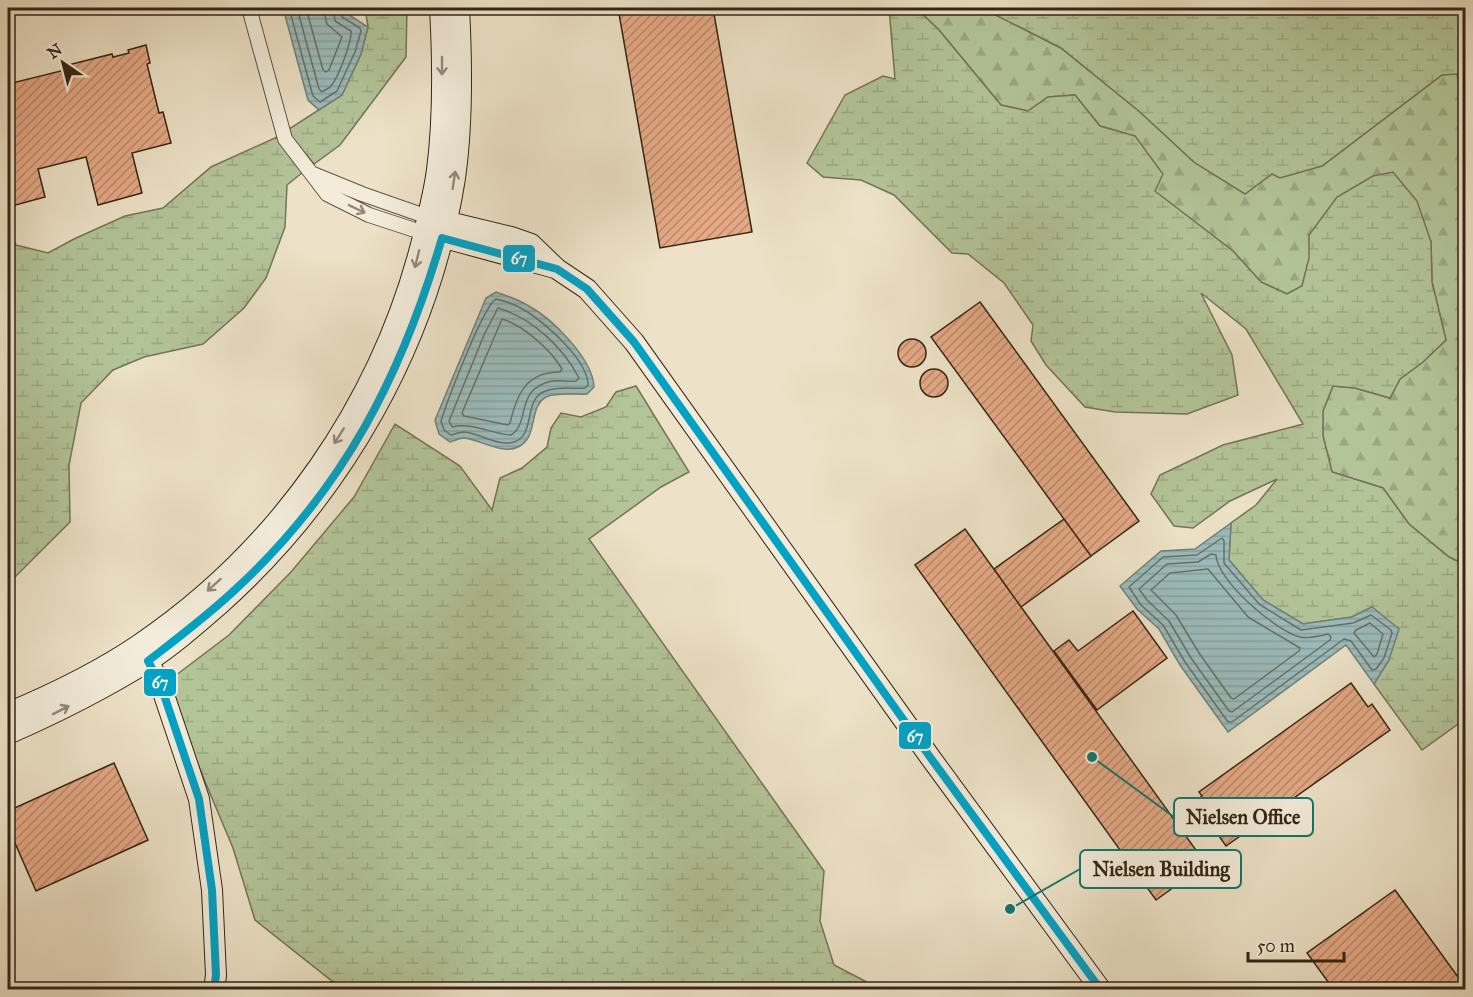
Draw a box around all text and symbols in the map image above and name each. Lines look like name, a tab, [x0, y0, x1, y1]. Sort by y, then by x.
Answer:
north arrow	[33, 33, 93, 93]
text: N	[44, 39, 66, 63]
one-way arrow	[436, 55, 448, 75]
one-way arrow	[449, 171, 460, 191]
one-way arrow	[348, 204, 366, 215]
line badge: 67	[502, 244, 536, 273]
one-way arrow	[411, 249, 423, 268]
text: 67	[511, 249, 528, 268]
one-way arrow	[333, 427, 345, 444]
one-way arrow	[207, 578, 222, 592]
line badge: 67	[143, 668, 177, 697]
text: 67	[152, 673, 169, 692]
one-way arrow	[52, 704, 69, 716]
line badge: 67	[898, 721, 932, 750]
text: 67	[907, 727, 924, 746]
callout: Nielsen Office	[1174, 798, 1313, 836]
text: Nielsen Office	[1186, 805, 1301, 829]
callout: Nielsen Building	[1080, 850, 1241, 888]
text: Nielsen Building	[1092, 857, 1230, 882]
scale bar	[1248, 925, 1344, 963]
text: 50 m	[1257, 935, 1295, 957]

